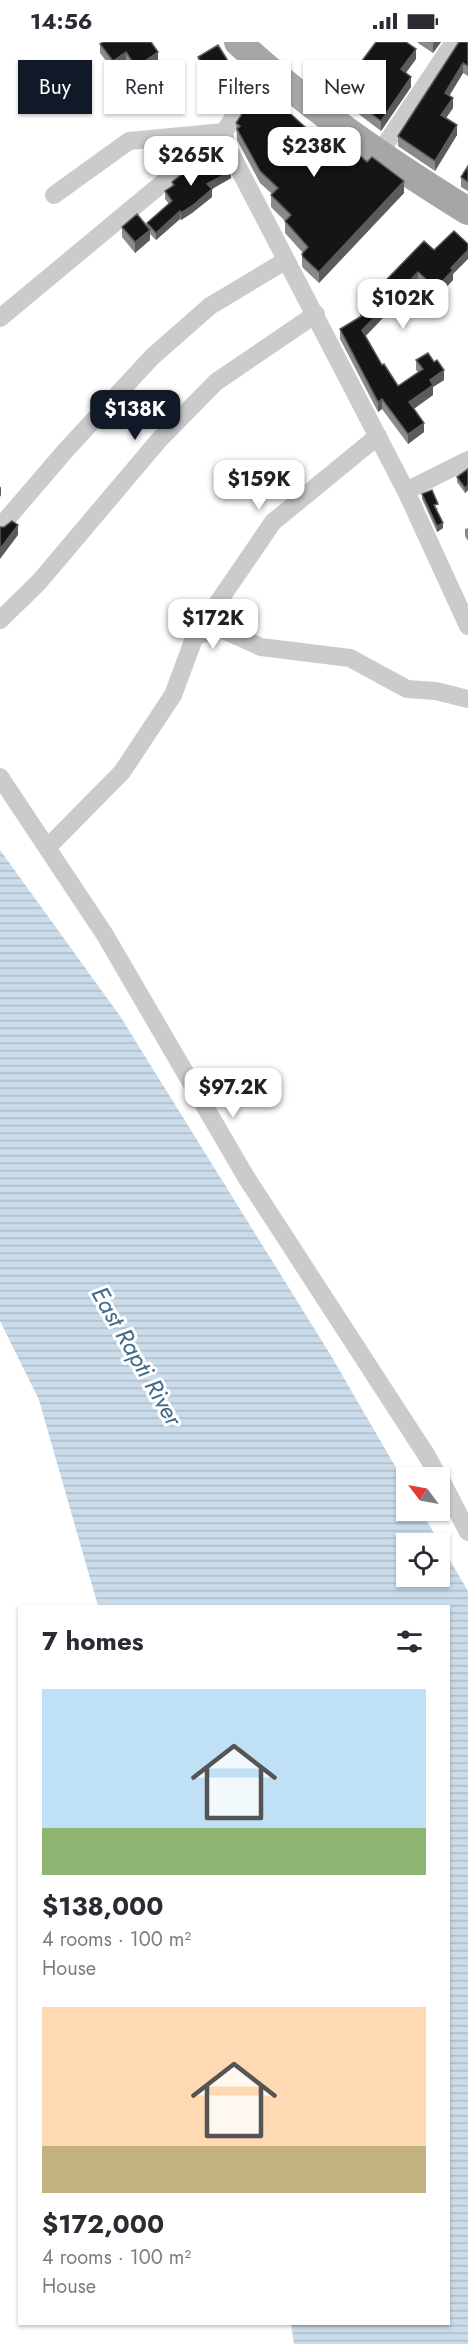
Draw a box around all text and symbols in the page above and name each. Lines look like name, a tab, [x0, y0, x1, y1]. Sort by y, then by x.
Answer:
text: 14:56	[30, 5, 93, 37]
chip: Buy	[18, 60, 92, 114]
chip: Rent	[104, 60, 185, 114]
chip: Filters	[197, 60, 291, 114]
chip: New	[303, 60, 386, 114]
pin: $238K	[272, 127, 356, 178]
text: $238K	[282, 132, 346, 161]
pin: $265K	[149, 136, 233, 187]
text: $265K	[158, 141, 224, 170]
pin: $102K	[361, 279, 445, 330]
text: $102K	[372, 284, 434, 313]
pin: $138K	[93, 390, 177, 441]
text: $138K	[104, 395, 166, 424]
pin: $159K	[217, 460, 301, 511]
text: $159K	[228, 465, 290, 494]
pin: $172K	[171, 599, 255, 650]
text: $172K	[182, 604, 244, 633]
pin: $97.2K	[184, 1068, 282, 1119]
text: $97.2K	[199, 1073, 267, 1102]
water label: East Rapti River	[83, 1280, 192, 1434]
north arrow	[396, 1467, 450, 1521]
map controls	[396, 1467, 450, 1587]
button: locate	[396, 1533, 450, 1587]
text: 7 homes	[42, 1622, 144, 1660]
icon: filters	[393, 1625, 426, 1658]
icon: home	[180, 1728, 288, 1836]
text: $138,000	[42, 1887, 164, 1925]
text: 4 rooms · 100 m²	[42, 1925, 191, 1954]
text: House	[42, 1954, 96, 1983]
icon: home	[180, 2046, 288, 2154]
text: $172,000	[42, 2205, 164, 2243]
text: 4 rooms · 100 m²	[42, 2243, 191, 2272]
text: House	[42, 2272, 96, 2301]

